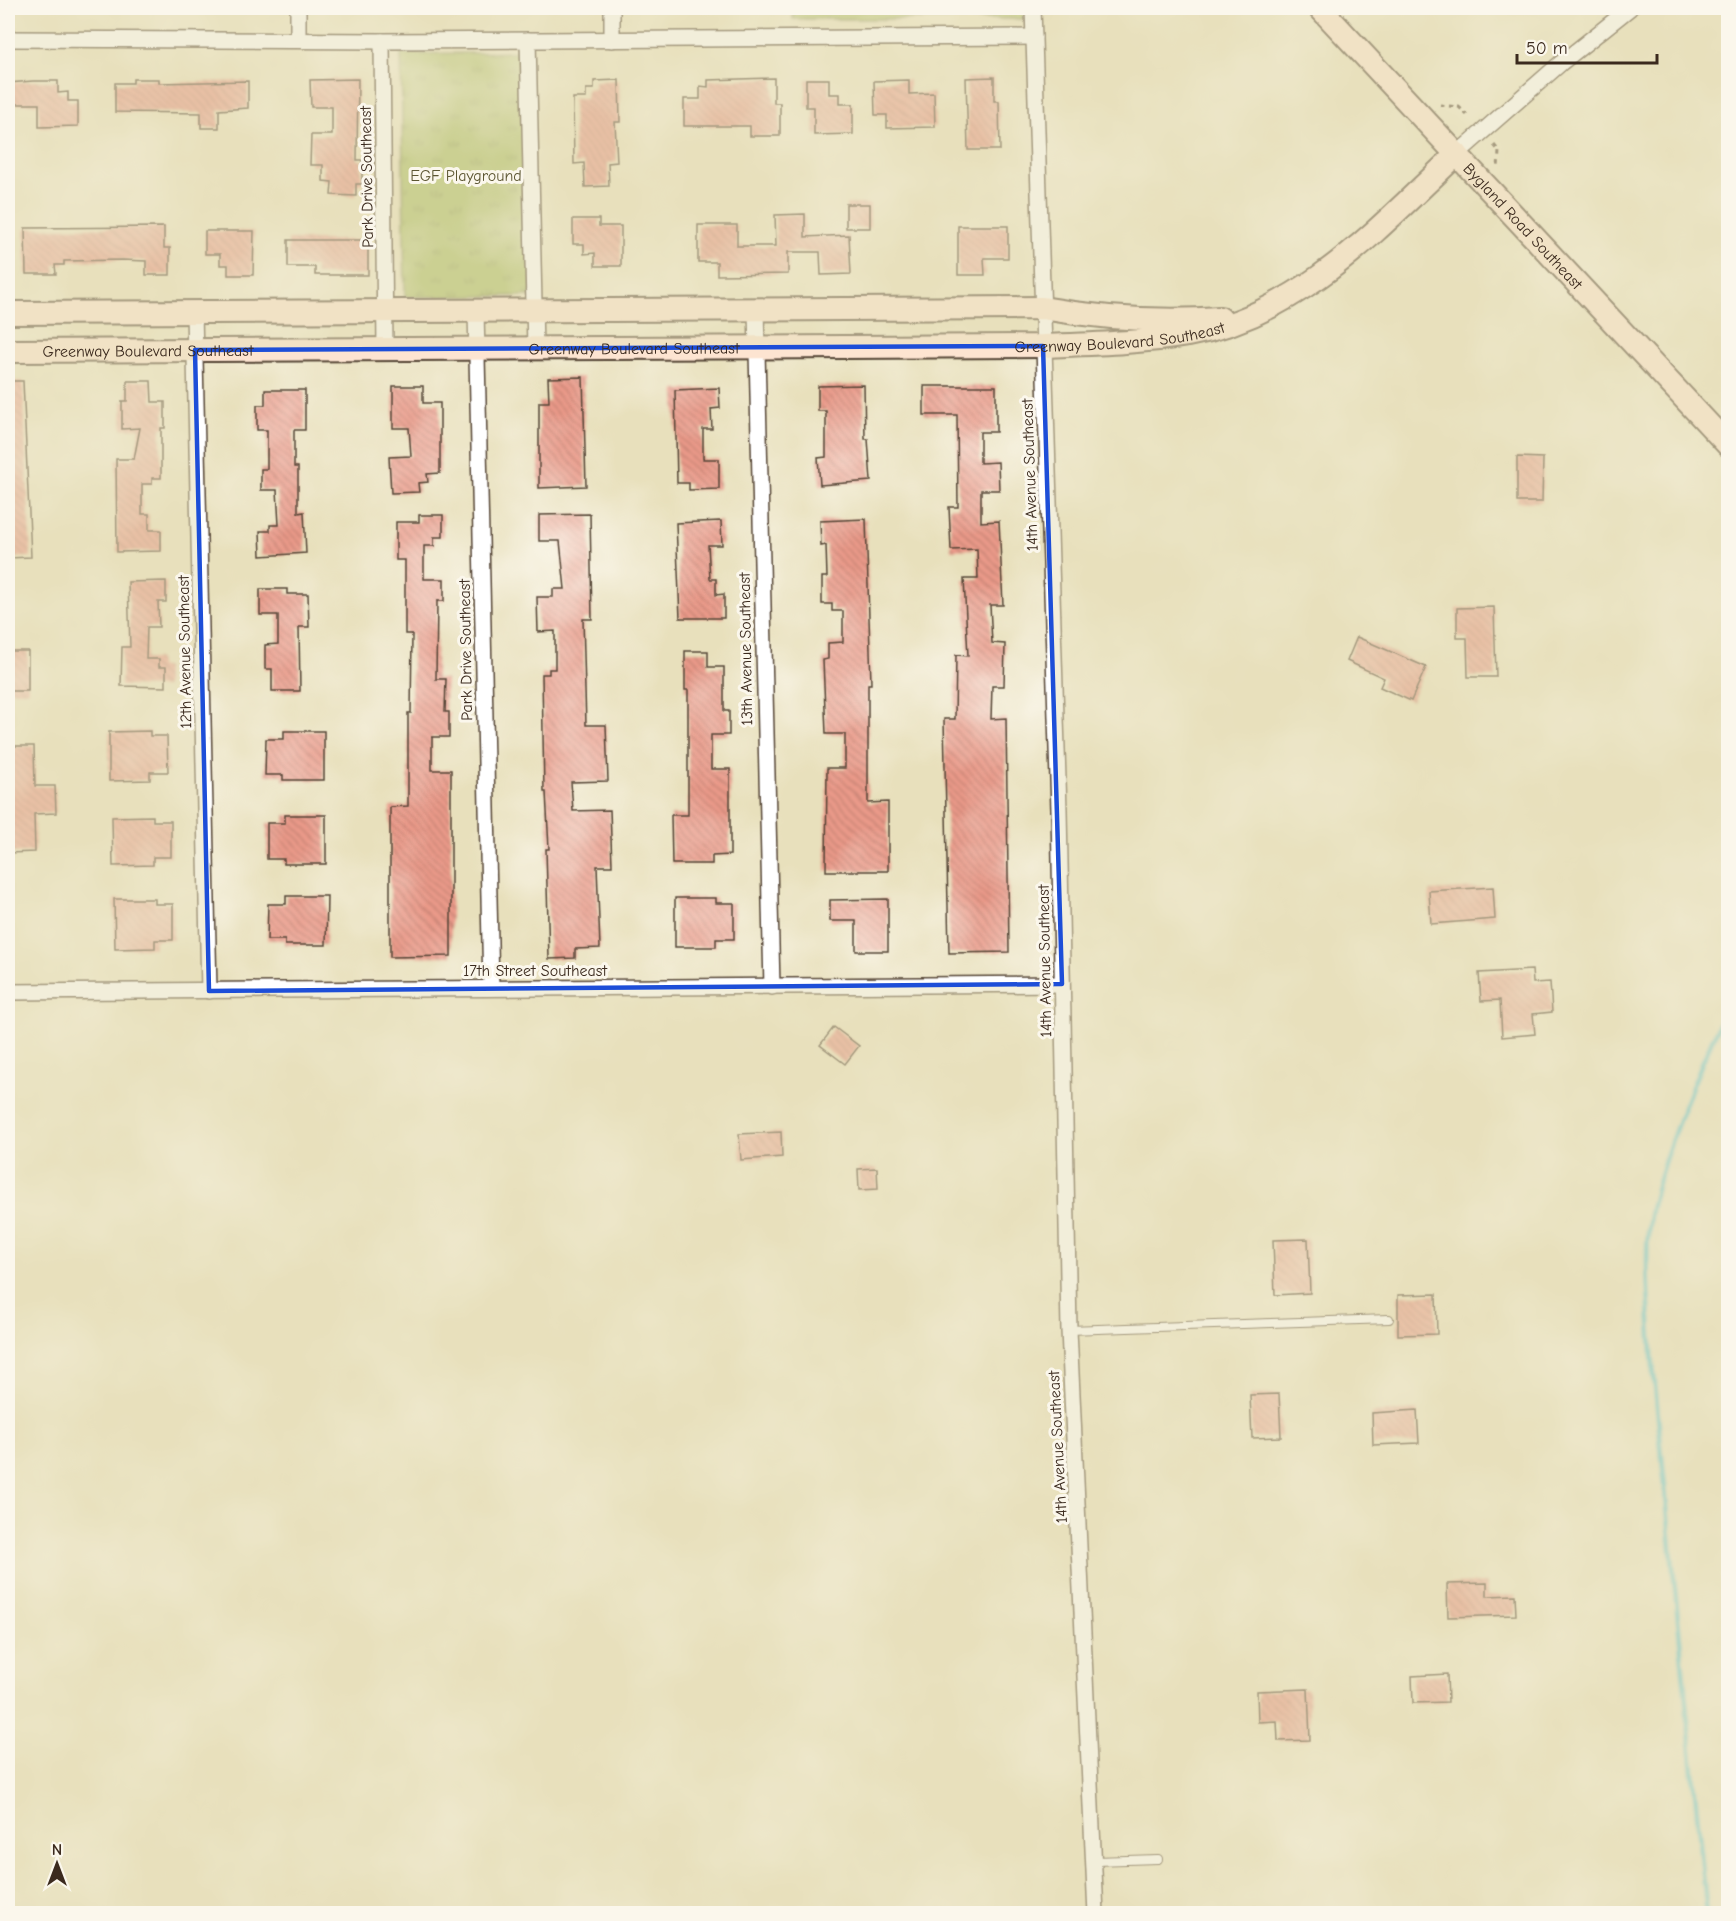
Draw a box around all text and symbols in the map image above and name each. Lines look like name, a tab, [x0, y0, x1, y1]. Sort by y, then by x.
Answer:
scale bar	[1517, 27, 1656, 65]
text: 50 m	[1526, 38, 1568, 59]
street label: Park Drive Southeast	[357, 105, 377, 248]
street label: Bygland Road Southeast	[1459, 160, 1586, 294]
park label: EGF Playground	[410, 167, 522, 185]
street label: Greenway Boulevard Southeast	[1014, 318, 1227, 356]
street label: Greenway Boulevard Southeast	[528, 339, 740, 358]
street label: Greenway Boulevard Southeast	[42, 342, 254, 361]
street label: 14th Avenue Southeast	[1018, 398, 1042, 552]
street label: 13th Avenue Southeast	[736, 572, 756, 726]
street label: 12th Avenue Southeast	[175, 575, 195, 729]
street label: Park Drive Southeast	[456, 578, 476, 721]
street label: 14th Avenue Southeast	[1035, 884, 1055, 1038]
street label: 17th Street Southeast	[463, 962, 607, 980]
street label: 14th Avenue Southeast	[1045, 1370, 1071, 1524]
north arrow	[27, 1834, 87, 1894]
text: N	[52, 1841, 62, 1859]

